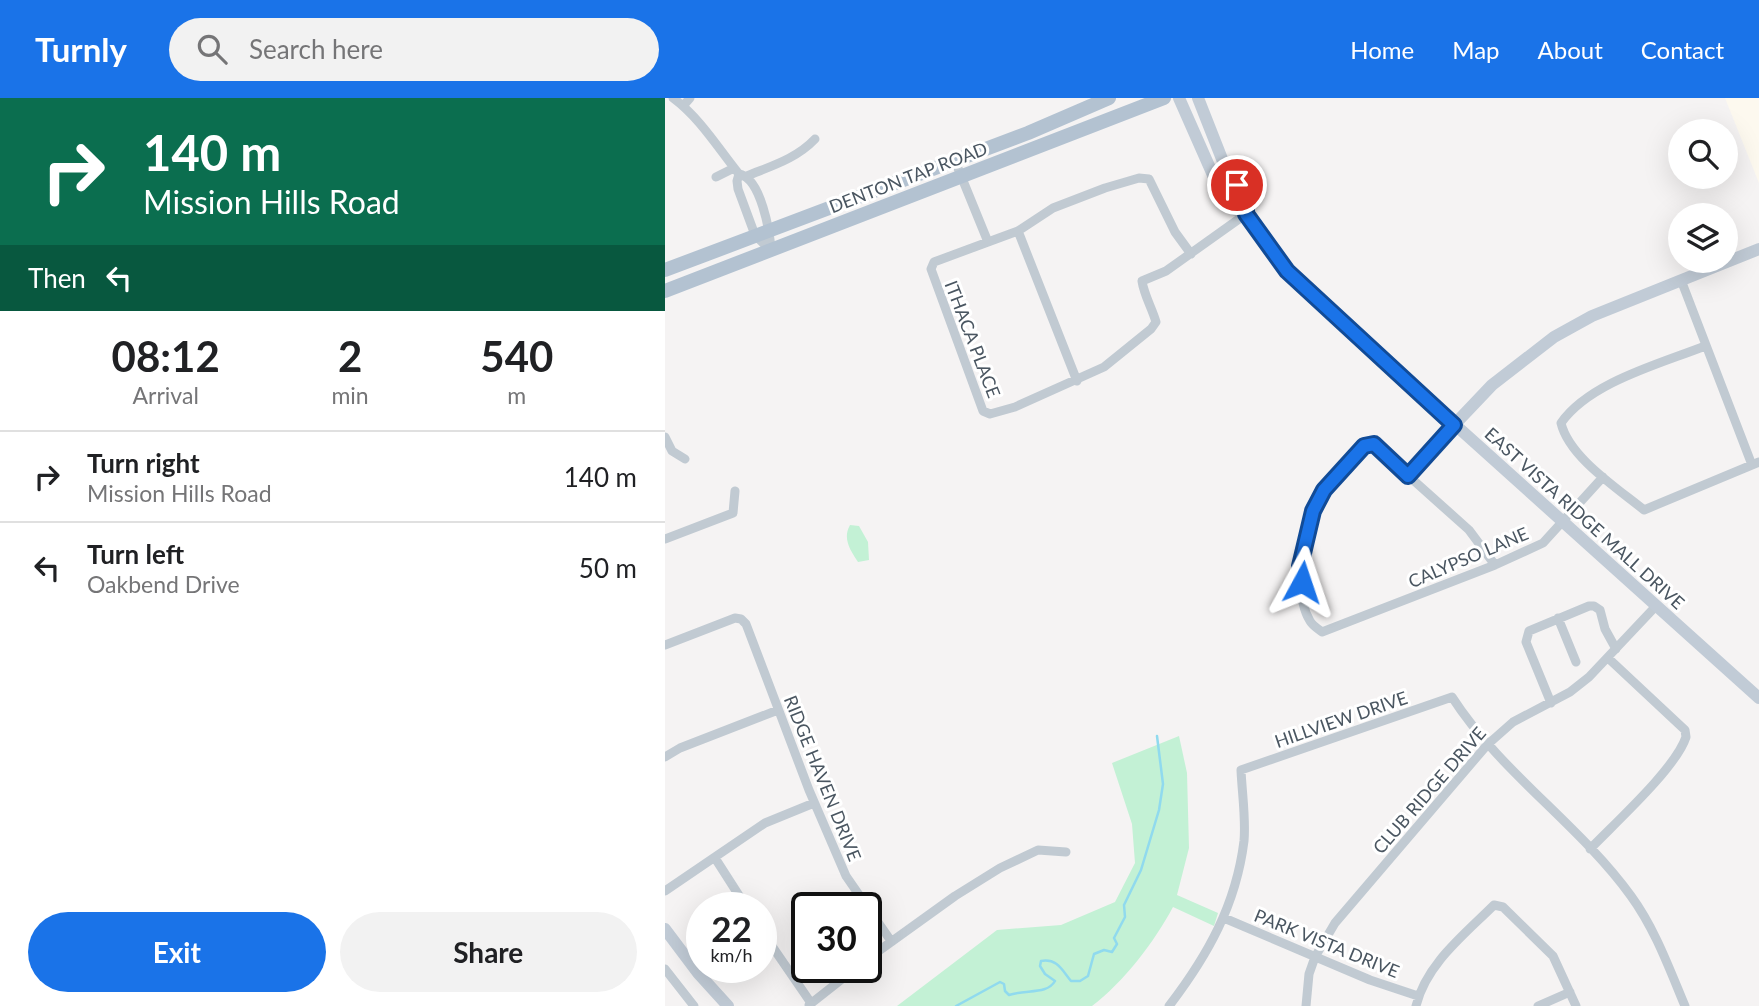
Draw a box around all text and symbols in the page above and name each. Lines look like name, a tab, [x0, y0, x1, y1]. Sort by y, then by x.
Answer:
search box	[169, 18, 659, 81]
text: Turnly	[35, 29, 127, 69]
icon: search	[193, 30, 231, 68]
text: Search here	[249, 33, 383, 65]
text: Home	[1350, 35, 1414, 64]
text: Map	[1452, 35, 1500, 64]
text: About	[1538, 35, 1603, 64]
text: Contact	[1641, 35, 1724, 64]
map controls	[1668, 119, 1738, 273]
button: search	[1668, 119, 1738, 189]
text: 140 m	[143, 123, 281, 181]
icon: right	[28, 126, 119, 217]
street label: DENTON TAP ROAD	[826, 137, 990, 217]
pin	[1207, 155, 1267, 215]
icon: arrive	[1218, 166, 1256, 204]
text: Mission Hills Road	[143, 182, 400, 221]
button: layers	[1668, 203, 1738, 273]
icon: left	[100, 259, 138, 297]
text: Then	[28, 262, 86, 294]
street label: ITHACA PLACE	[941, 277, 1005, 401]
text: 08:12	[112, 331, 220, 381]
text: 2	[338, 331, 362, 381]
text: 540	[480, 331, 553, 381]
text: Arrival	[133, 381, 199, 409]
text: min	[331, 381, 369, 409]
text: m	[507, 381, 526, 409]
street label: EAST VISTA RIDGE MALL DRIVE	[1481, 422, 1689, 614]
text: Turn right	[87, 447, 200, 479]
icon: right	[28, 458, 66, 496]
text: 140 m	[564, 461, 637, 493]
text: Mission Hills Road	[87, 479, 272, 507]
street label: CALYPSO LANE	[1405, 522, 1531, 592]
text: Turn left	[87, 538, 184, 570]
position arrow	[1265, 545, 1339, 619]
icon: left	[28, 549, 66, 587]
text: 50 m	[579, 552, 637, 584]
text: Oakbend Drive	[87, 570, 240, 598]
street label: HILLVIEW DRIVE	[1272, 686, 1410, 752]
street label: RIDGE HAVEN DRIVE	[780, 692, 866, 864]
street label: CLUB RIDGE DRIVE	[1368, 722, 1490, 858]
speed limit sign: 30	[791, 892, 882, 983]
street label: PARK VISTA DRIVE	[1251, 904, 1403, 982]
text: 22	[711, 907, 752, 949]
button: Exit	[28, 912, 326, 992]
button: Share	[340, 912, 637, 992]
text: km/h	[710, 944, 753, 966]

